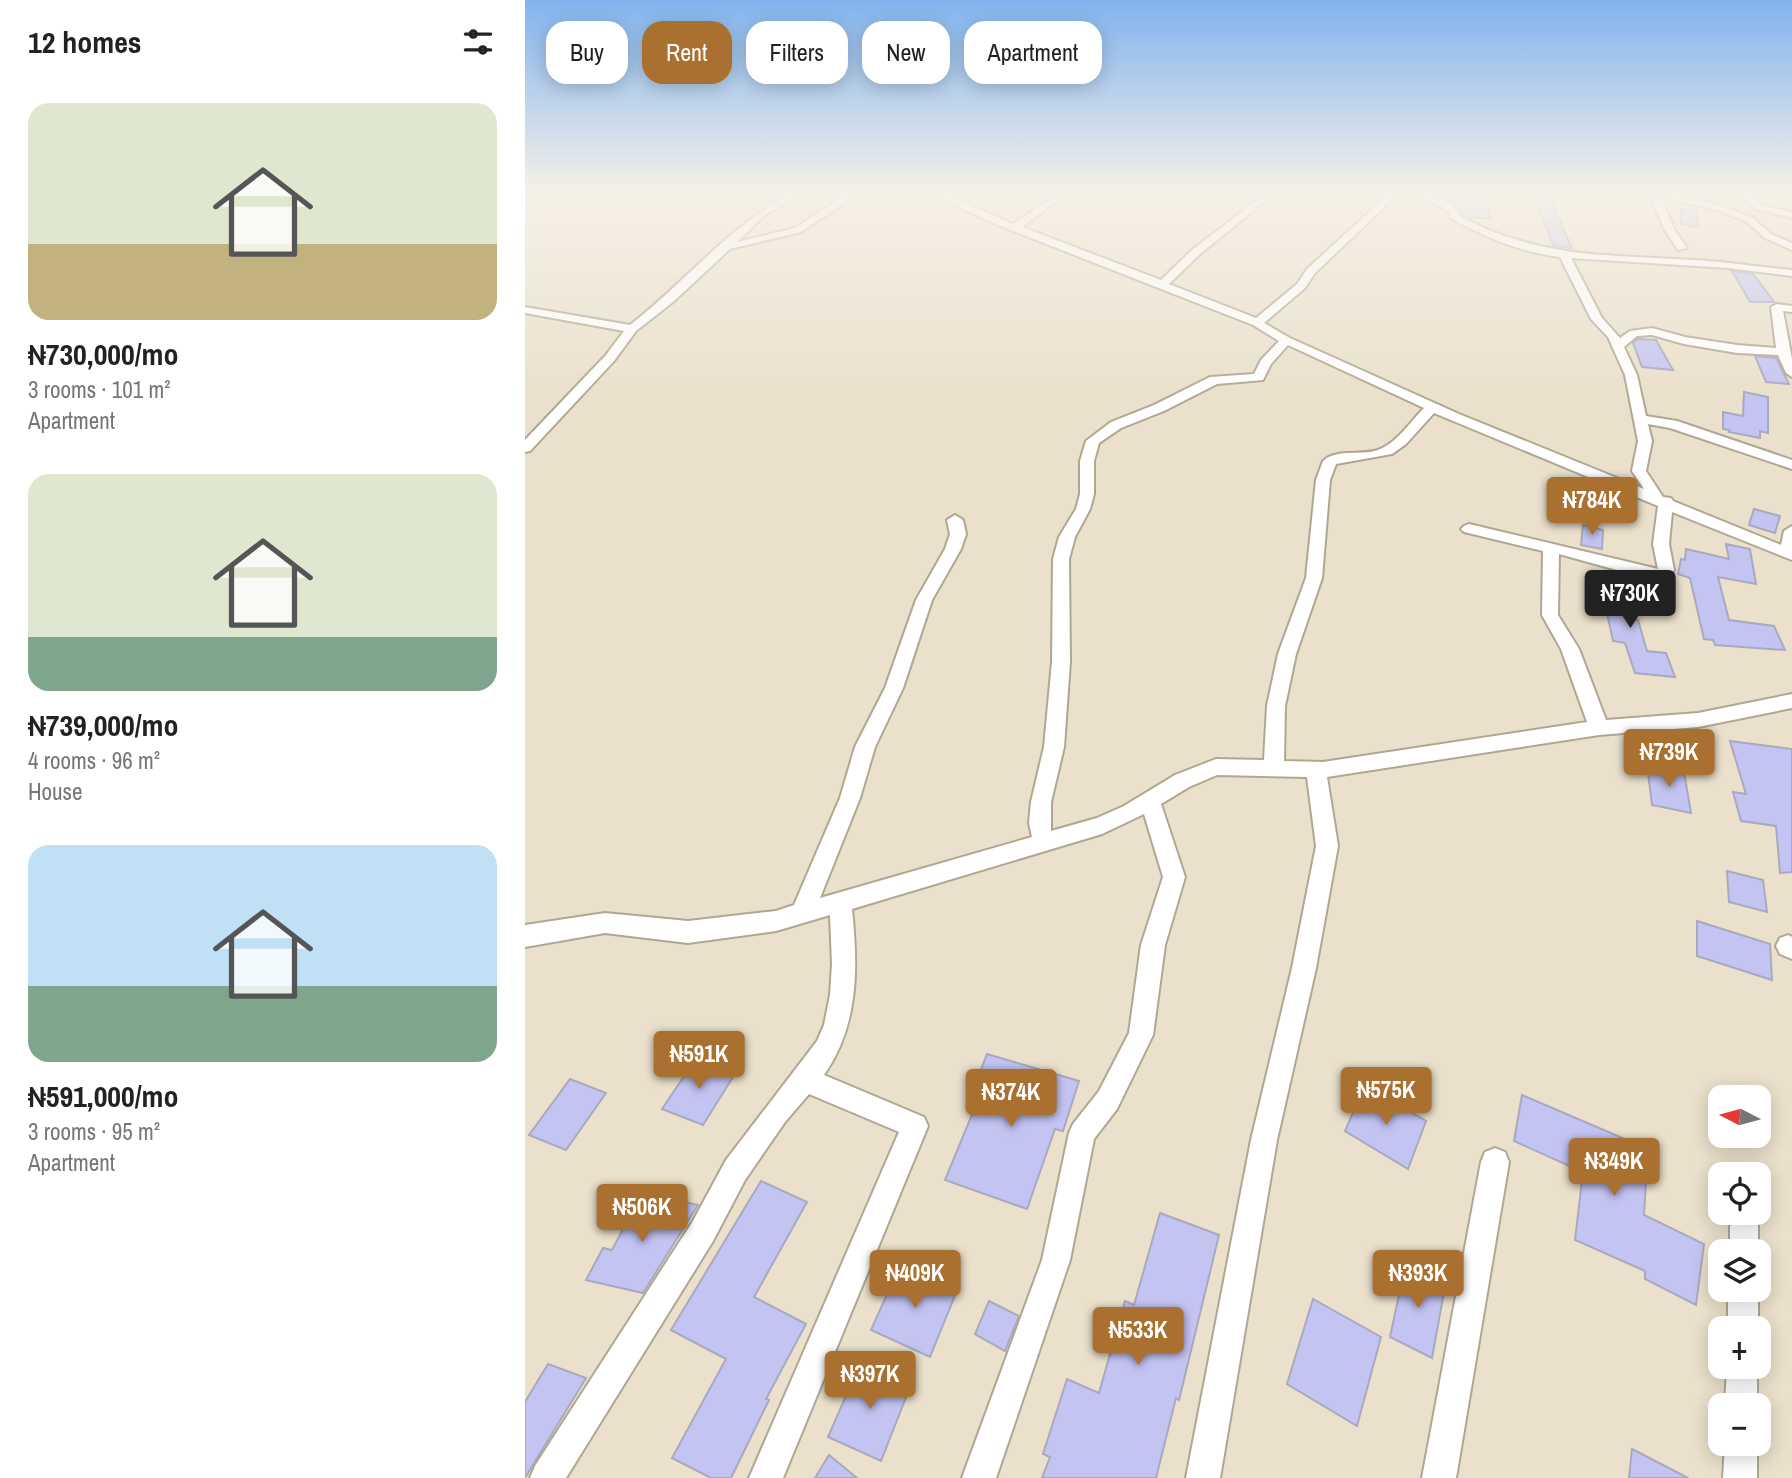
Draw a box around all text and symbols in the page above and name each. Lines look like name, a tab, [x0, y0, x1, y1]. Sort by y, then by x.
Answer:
chip: Buy	[546, 21, 628, 84]
chip: Rent	[642, 21, 732, 84]
chip: Filters	[746, 21, 848, 84]
chip: New	[862, 21, 950, 84]
chip: Apartment	[964, 21, 1102, 84]
text: 12 homes	[28, 22, 142, 62]
icon: filters	[459, 23, 497, 61]
icon: home	[200, 149, 326, 275]
text: ₦730,000/mo	[28, 334, 178, 374]
text: 3 rooms · 101 m²	[28, 374, 171, 405]
text: Apartment	[28, 405, 115, 436]
pin: ₦784K	[1543, 477, 1641, 537]
text: ₦784K	[1563, 484, 1621, 515]
icon: home	[200, 520, 326, 646]
pin: ₦730K	[1581, 570, 1679, 630]
text: ₦730K	[1601, 577, 1659, 608]
text: ₦739,000/mo	[28, 705, 178, 745]
pin: ₦739K	[1620, 730, 1718, 789]
text: ₦739K	[1640, 736, 1698, 767]
text: 4 rooms · 96 m²	[28, 745, 160, 776]
text: House	[28, 776, 83, 807]
icon: home	[200, 891, 326, 1017]
pin: ₦591K	[650, 1032, 748, 1091]
text: ₦591K	[670, 1038, 728, 1069]
pin: ₦575K	[1337, 1068, 1435, 1127]
pin: ₦374K	[962, 1070, 1060, 1129]
text: ₦575K	[1357, 1074, 1415, 1105]
text: ₦591,000/mo	[28, 1076, 178, 1116]
text: ₦374K	[982, 1076, 1040, 1107]
north arrow	[1708, 1085, 1771, 1148]
map controls	[1708, 1085, 1771, 1456]
text: 3 rooms · 95 m²	[28, 1116, 160, 1147]
pin: ₦349K	[1565, 1138, 1663, 1198]
text: ₦349K	[1585, 1145, 1643, 1176]
text: Apartment	[28, 1147, 115, 1178]
button: locate	[1708, 1162, 1771, 1225]
pin: ₦506K	[593, 1184, 691, 1244]
text: ₦506K	[613, 1191, 671, 1222]
button: layers	[1708, 1239, 1771, 1302]
pin: ₦409K	[866, 1250, 964, 1310]
pin: ₦393K	[1369, 1250, 1467, 1310]
text: ₦409K	[886, 1257, 944, 1288]
text: ₦393K	[1389, 1257, 1447, 1288]
pin: ₦533K	[1089, 1308, 1187, 1367]
text: ₦533K	[1109, 1314, 1167, 1345]
button: +	[1708, 1316, 1771, 1379]
pin: ₦397K	[821, 1352, 919, 1411]
text: ₦397K	[841, 1358, 899, 1389]
button: −	[1708, 1393, 1771, 1456]

